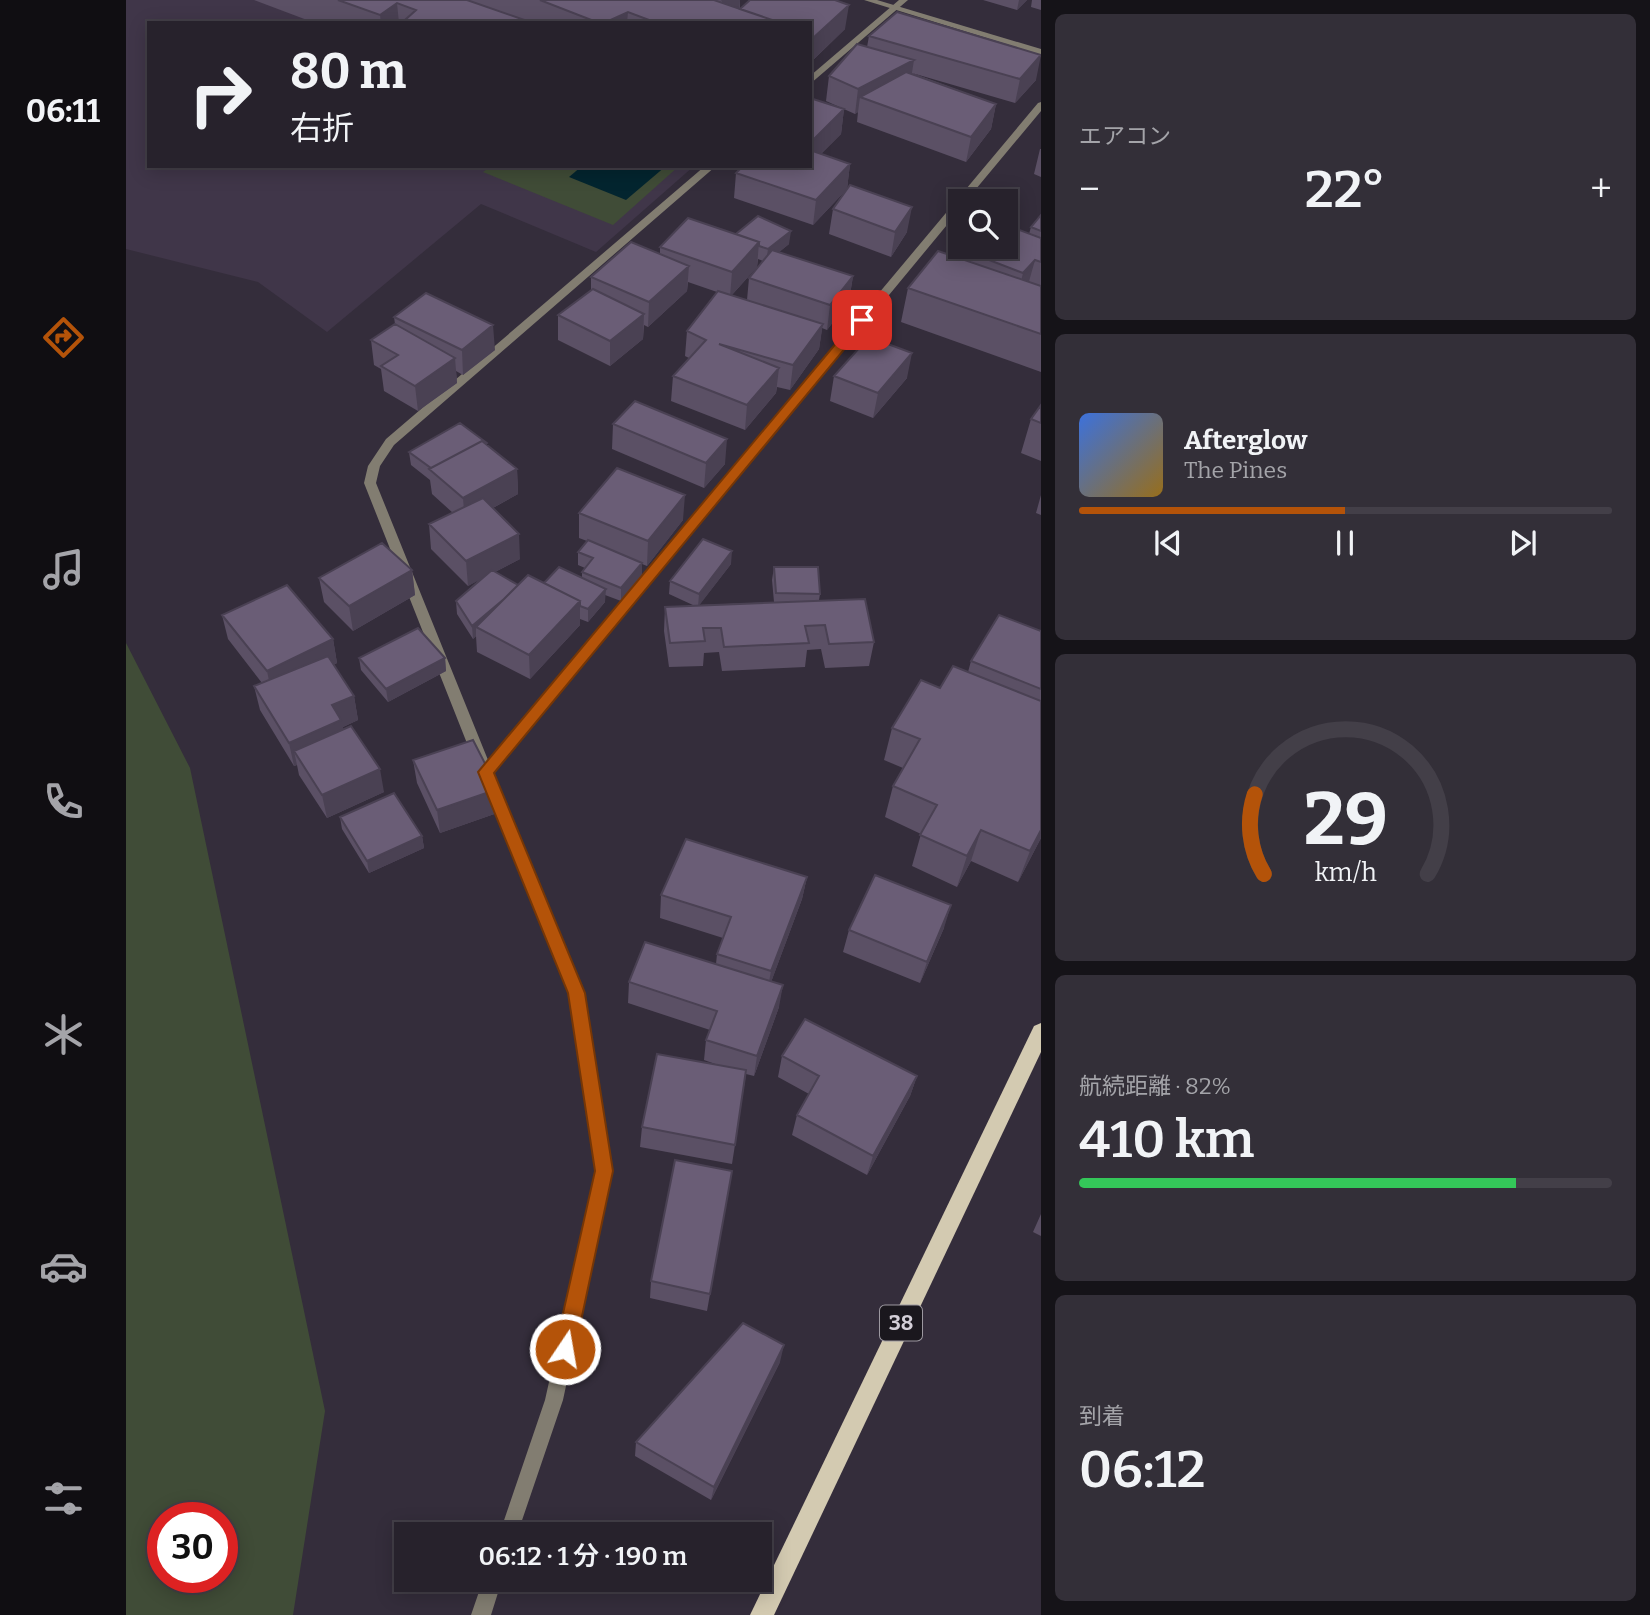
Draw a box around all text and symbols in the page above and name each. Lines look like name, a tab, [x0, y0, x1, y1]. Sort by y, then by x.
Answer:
text: 80 m	[290, 42, 406, 101]
icon: right	[175, 49, 266, 140]
text: 06:11	[26, 92, 100, 130]
text: 右折	[290, 109, 354, 147]
text: エアコン	[1079, 122, 1171, 150]
text: 22°	[1305, 158, 1386, 221]
text: −	[1079, 166, 1100, 212]
text: +	[1590, 166, 1612, 212]
map controls	[948, 189, 1018, 259]
button: search	[948, 189, 1018, 259]
pin	[832, 290, 892, 350]
icon: arrive	[843, 301, 881, 339]
icon: directions	[39, 313, 88, 362]
text: Afterglow	[1184, 425, 1307, 456]
text: The Pines	[1184, 456, 1287, 484]
icon: previous	[1149, 524, 1187, 562]
icon: pause	[1326, 524, 1364, 562]
icon: next	[1504, 524, 1542, 562]
icon: music	[39, 545, 88, 594]
text: 29	[1303, 776, 1388, 863]
icon: phone	[39, 777, 88, 826]
text: km/h	[1315, 857, 1377, 887]
icon: climate	[39, 1010, 88, 1059]
text: 航続距離 · 82%	[1079, 1072, 1231, 1100]
text: 410 km	[1079, 1108, 1254, 1171]
icon: car	[39, 1242, 88, 1291]
road number: 38	[880, 1306, 922, 1340]
position arrow	[528, 1312, 602, 1386]
text: 到着	[1079, 1402, 1125, 1430]
text: 06:12	[1079, 1438, 1206, 1501]
icon: filters	[39, 1474, 88, 1523]
speed limit sign: 30	[147, 1502, 238, 1593]
text: 06:12 · 1 分 · 190 m	[479, 1541, 687, 1572]

